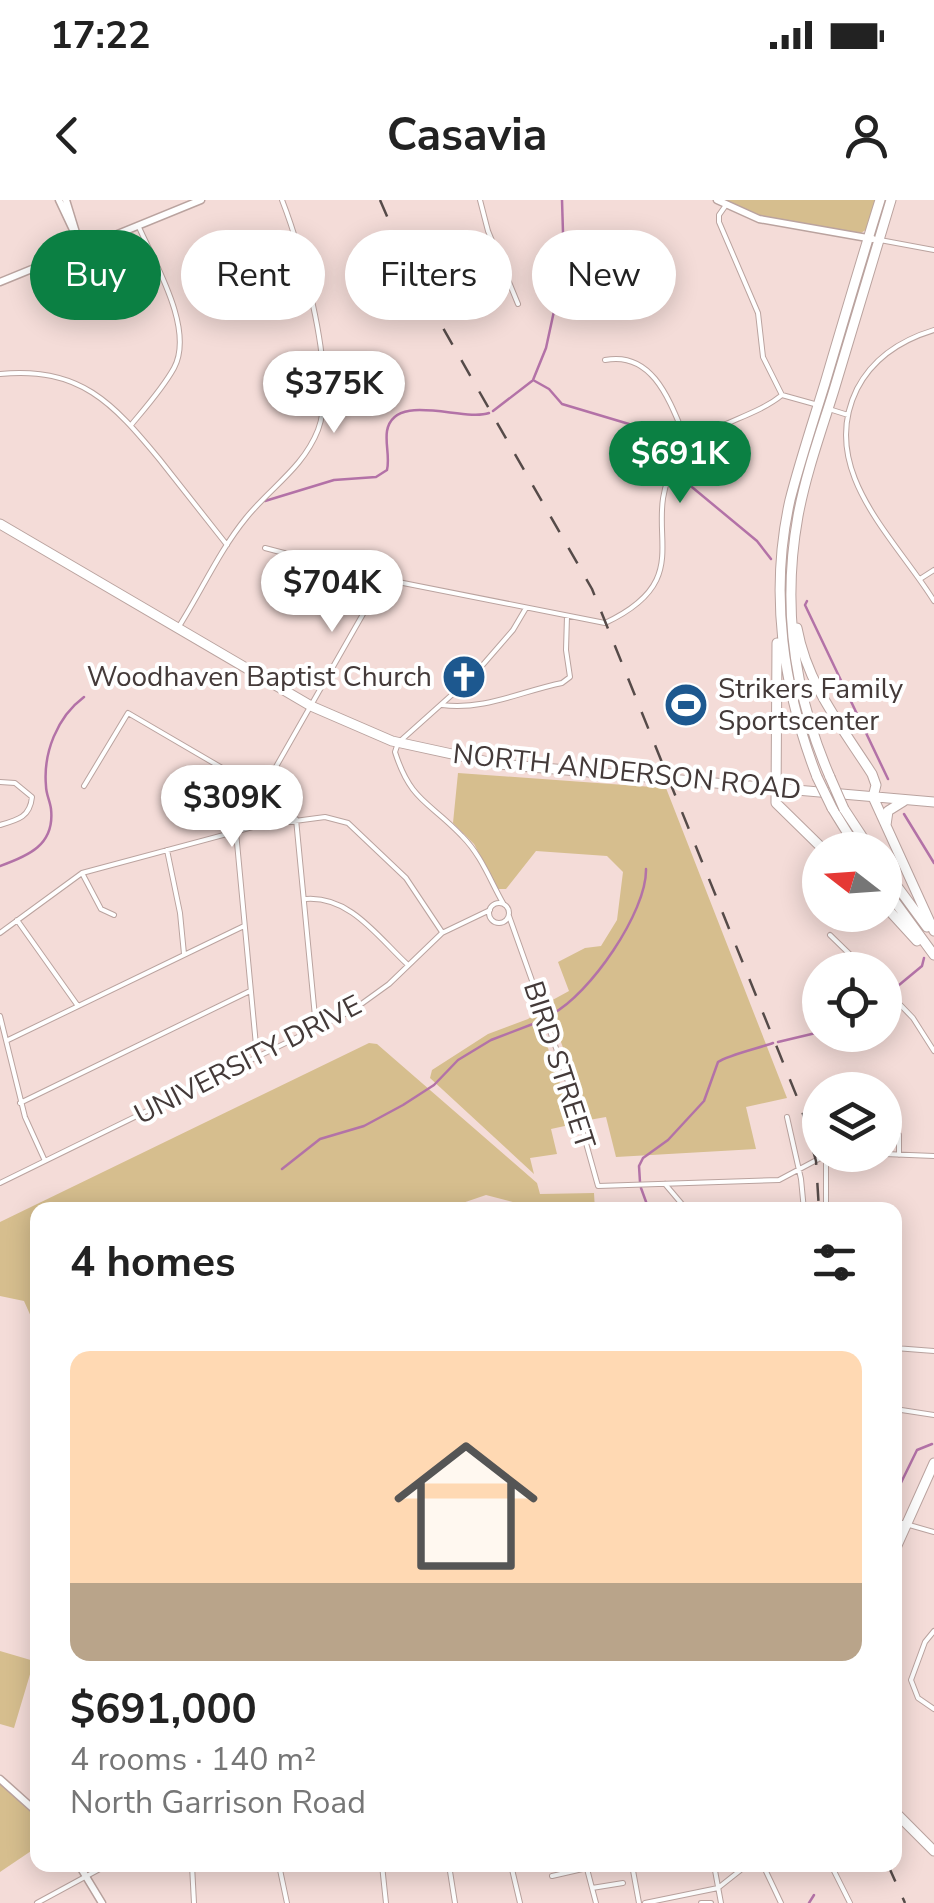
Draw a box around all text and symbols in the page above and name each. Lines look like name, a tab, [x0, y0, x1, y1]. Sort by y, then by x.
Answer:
text: 17:22	[50, 10, 151, 61]
text: Casavia	[387, 105, 547, 166]
icon: back	[40, 108, 95, 163]
icon: person	[839, 108, 894, 163]
chip: Buy	[30, 230, 161, 320]
chip: Rent	[181, 230, 325, 320]
chip: Filters	[345, 230, 512, 320]
chip: New	[532, 230, 676, 320]
pin: $375K	[264, 351, 404, 436]
text: $375K	[285, 362, 383, 405]
pin: $691K	[610, 421, 750, 506]
text: $691K	[631, 432, 729, 475]
pin: $704K	[262, 550, 402, 635]
text: $704K	[283, 561, 381, 604]
church icon: Woodhaven Baptist Church	[441, 654, 487, 700]
place label: Woodhaven Baptist Church	[87, 658, 432, 696]
place label: Strikers Family Sportscenter	[718, 670, 904, 740]
sports icon: Strikers Family Sportscenter	[663, 682, 709, 728]
street label: NORTH ANDERSON ROAD	[451, 735, 803, 809]
pin: $309K	[162, 765, 302, 850]
text: $309K	[183, 776, 281, 819]
north arrow	[802, 832, 902, 932]
map controls	[802, 832, 902, 1172]
button: locate	[802, 952, 902, 1052]
street label: BIRD STREET	[514, 976, 604, 1154]
street label: UNIVERSITY DRIVE	[128, 986, 368, 1134]
button: layers	[802, 1072, 902, 1172]
text: 4 homes	[70, 1234, 235, 1291]
icon: filters	[807, 1235, 862, 1290]
icon: home	[376, 1416, 556, 1596]
text: $691,000	[70, 1681, 257, 1738]
text: 4 rooms · 140 m²	[70, 1738, 316, 1781]
text: North Garrison Road	[70, 1781, 366, 1824]

